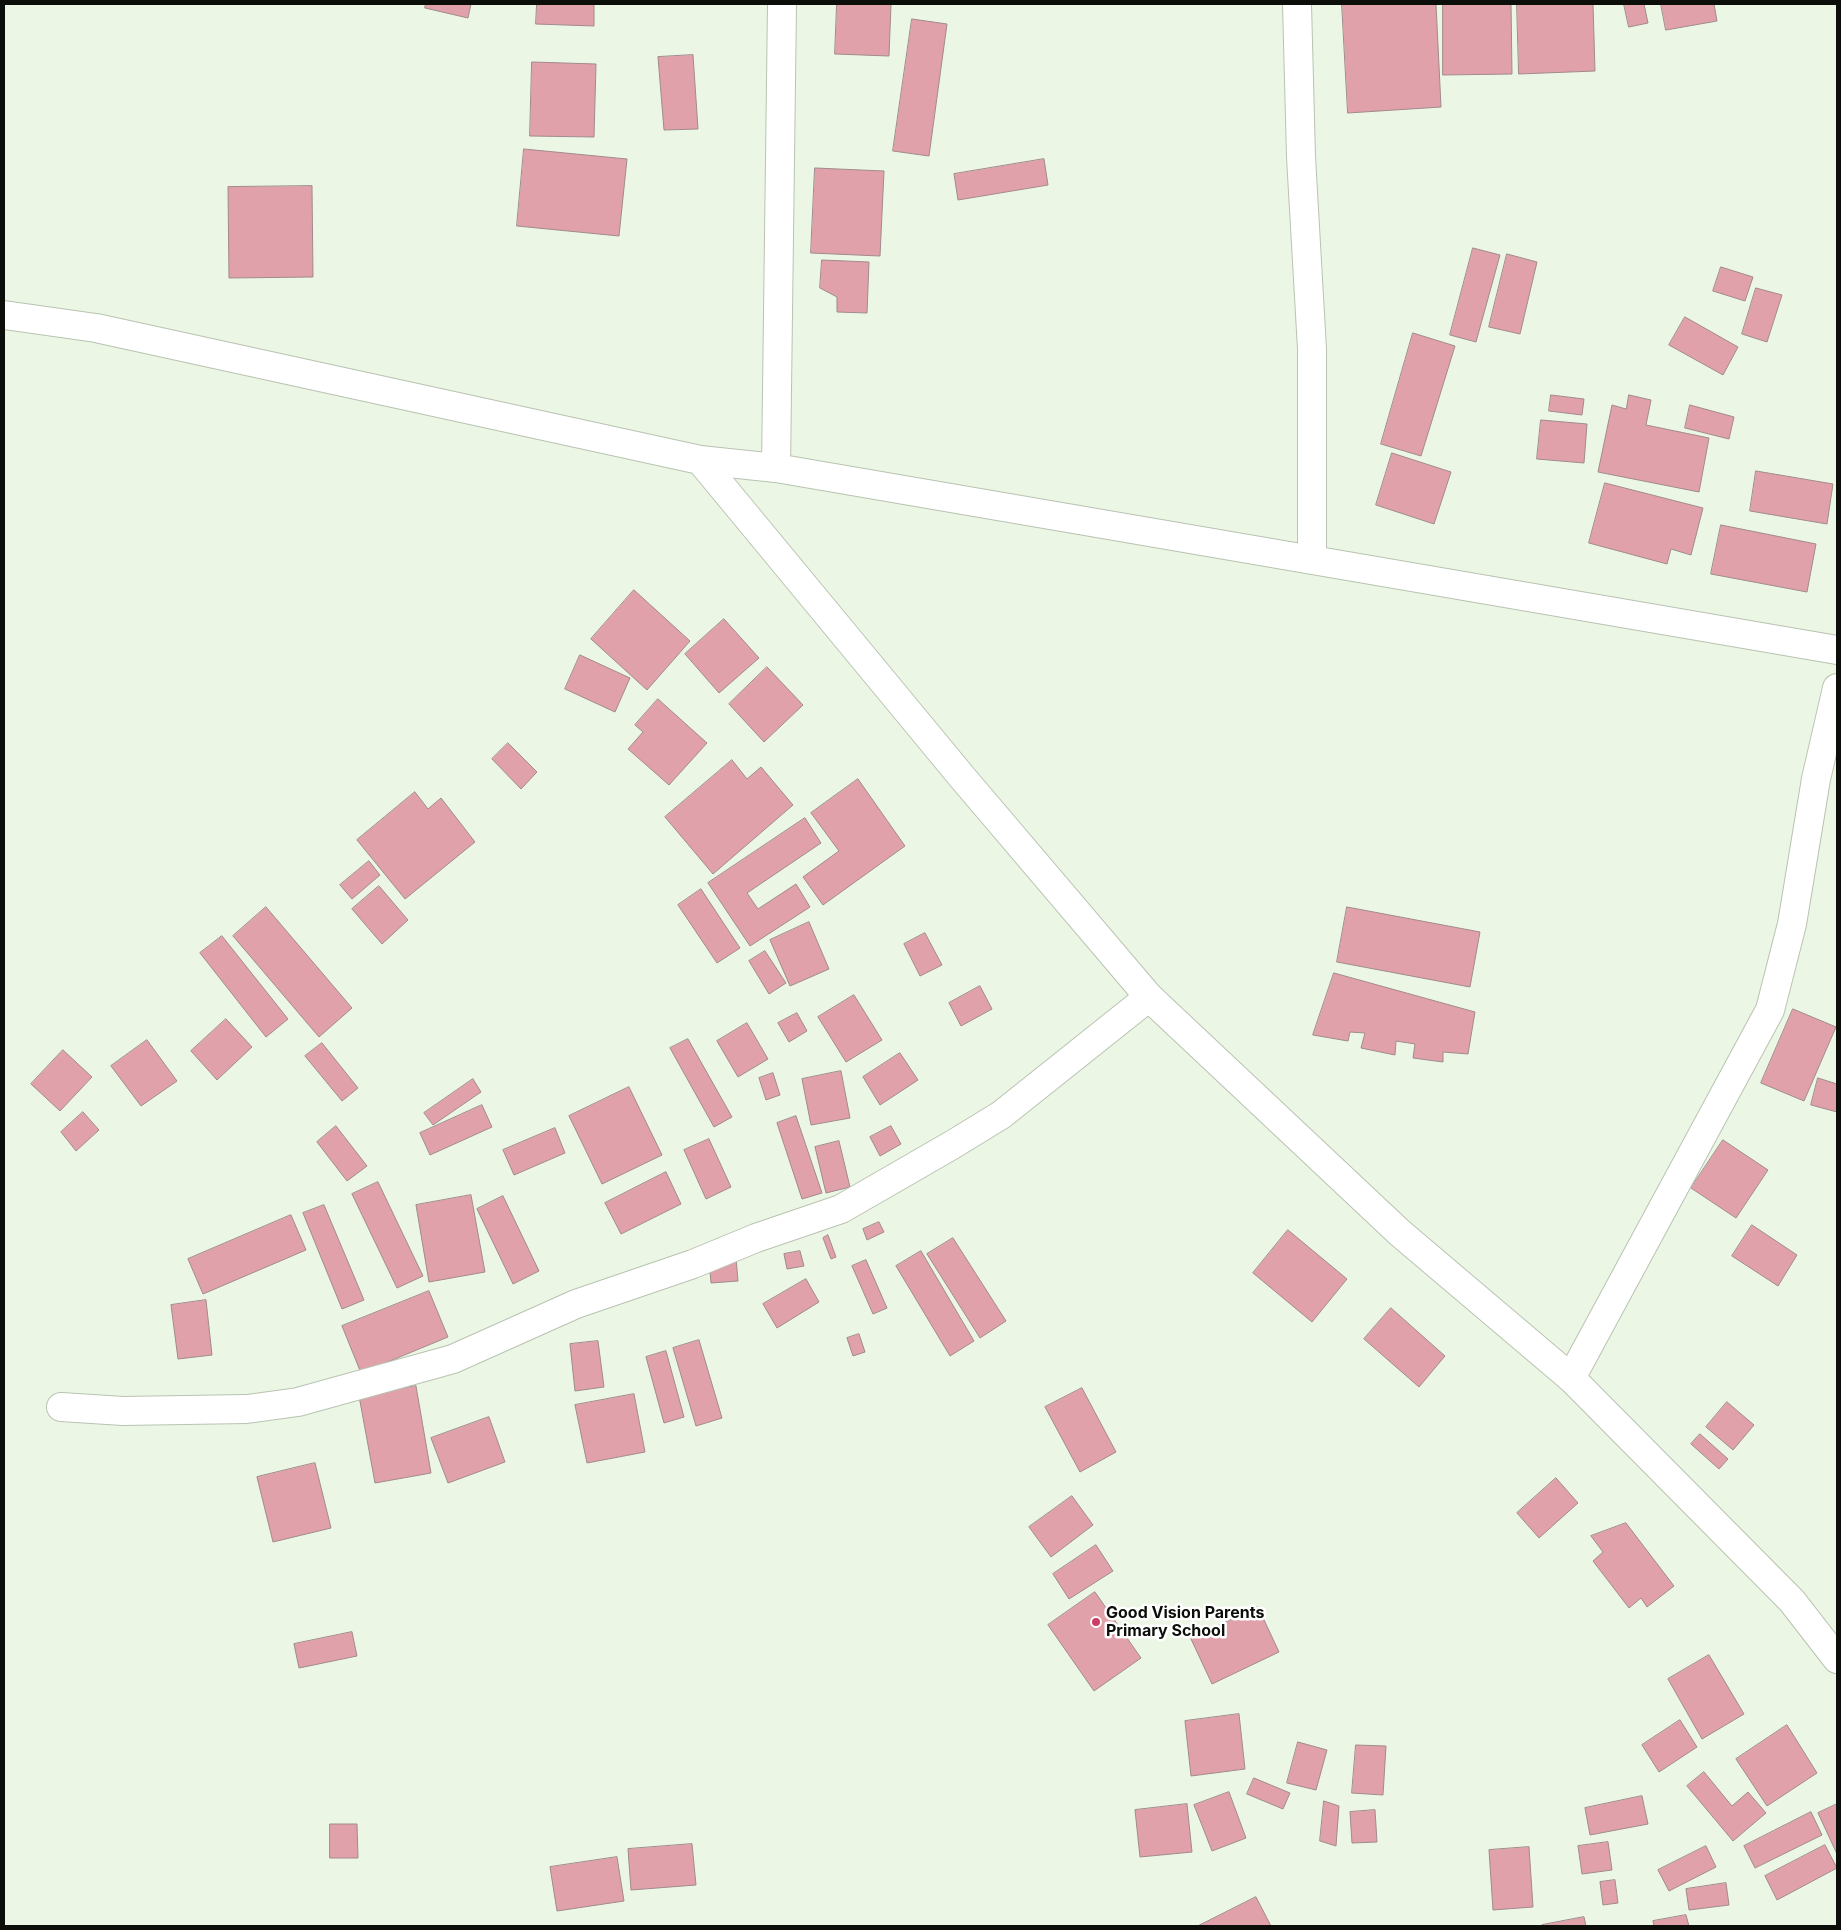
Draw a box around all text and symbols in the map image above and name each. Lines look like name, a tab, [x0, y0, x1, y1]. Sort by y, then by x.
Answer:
place label: Good Vision Parents Primary School	[1106, 1603, 1264, 1641]
marker: Good Vision Parents Primary School	[1090, 1616, 1102, 1628]

